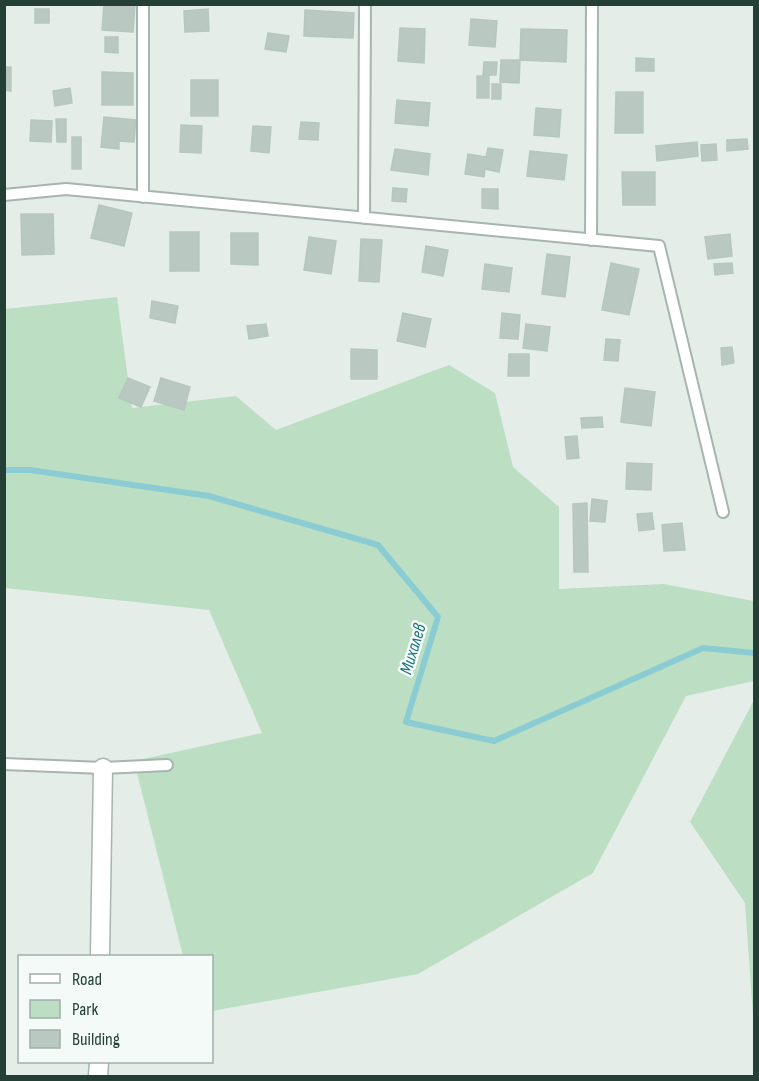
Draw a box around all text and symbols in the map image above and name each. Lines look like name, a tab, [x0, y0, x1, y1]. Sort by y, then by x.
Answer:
water label: Михалев	[395, 620, 431, 677]
legend	[18, 955, 213, 1063]
text: Road	[72, 969, 102, 990]
text: Park	[72, 999, 98, 1020]
text: Building	[72, 1029, 120, 1050]

